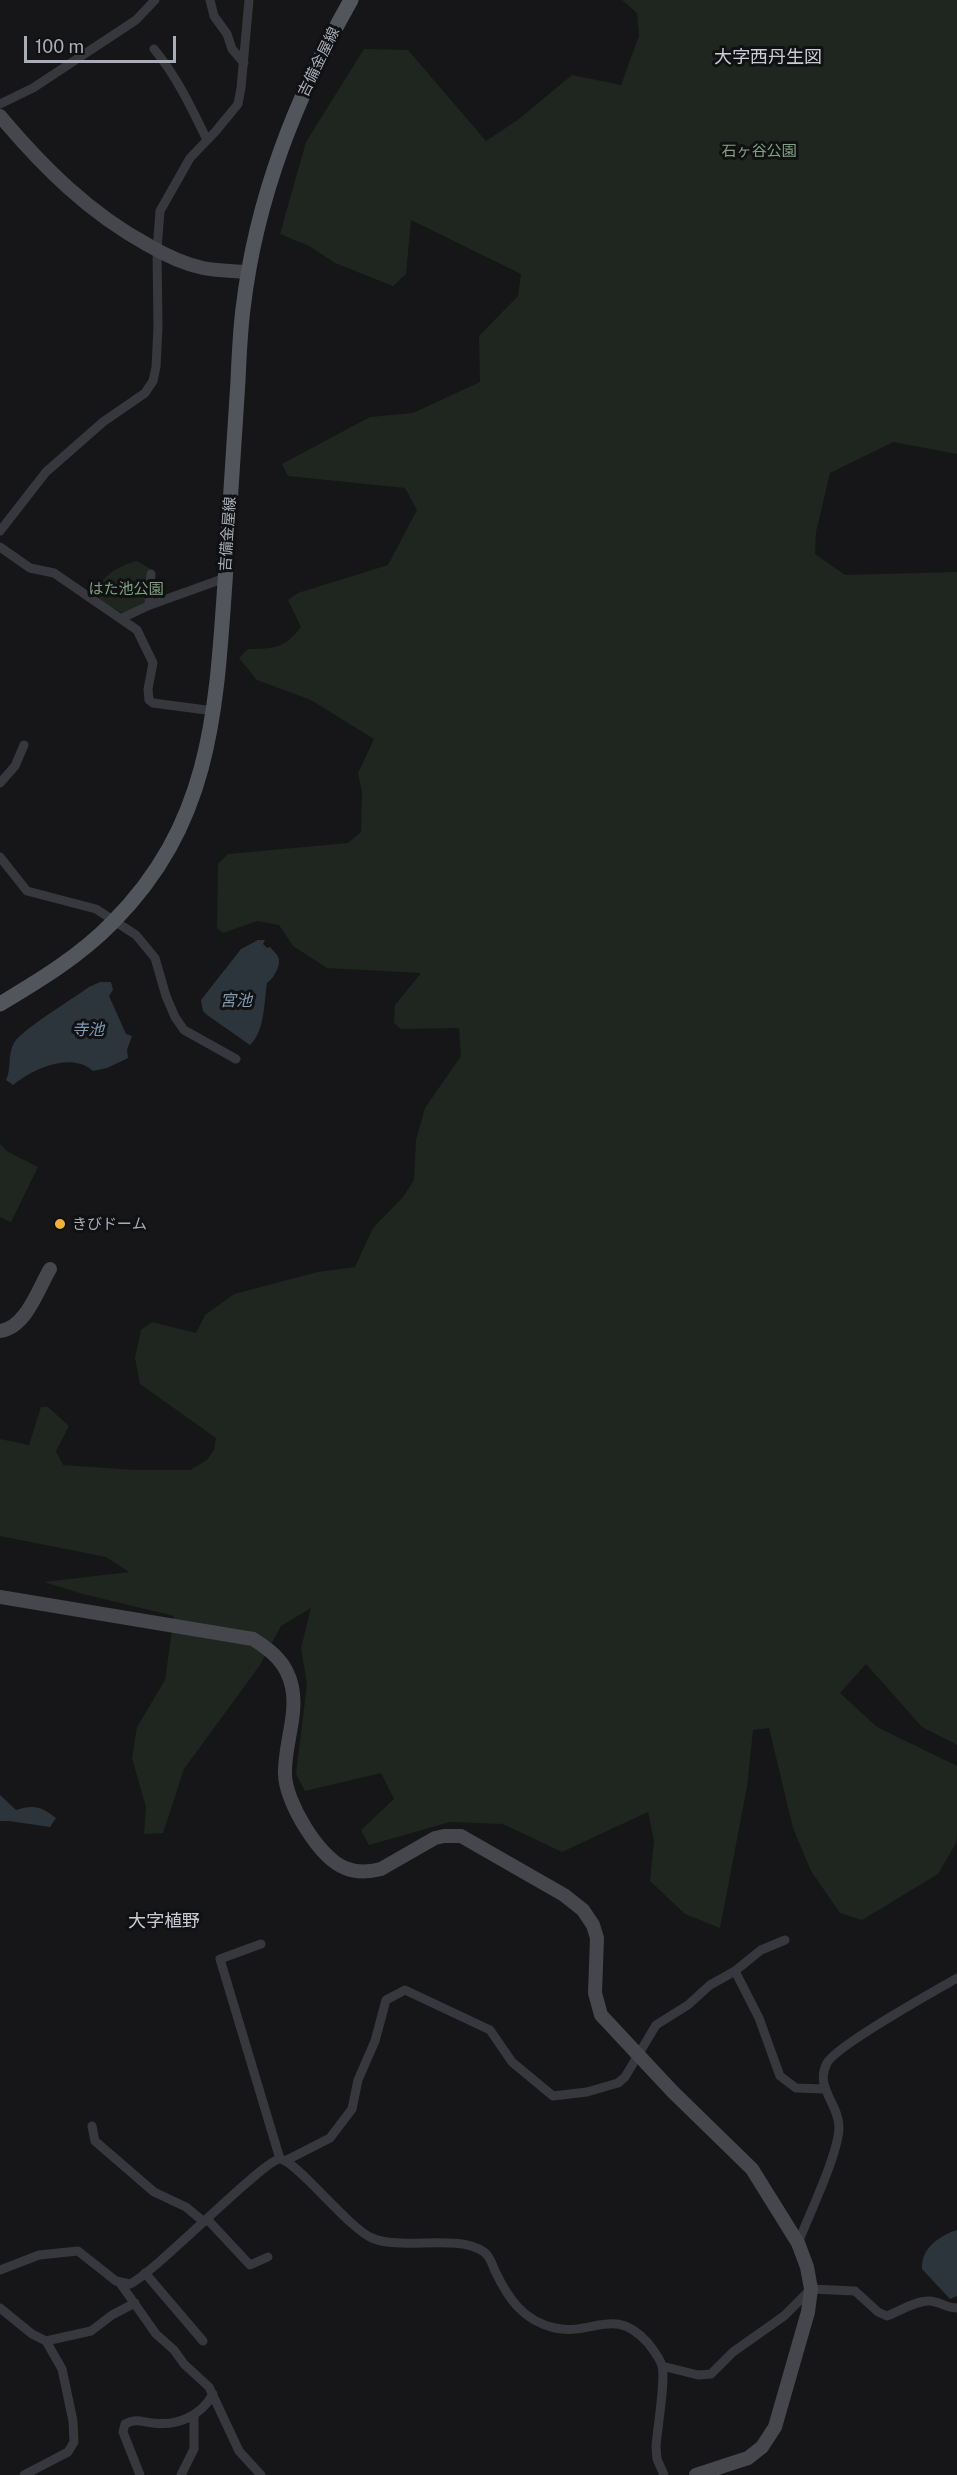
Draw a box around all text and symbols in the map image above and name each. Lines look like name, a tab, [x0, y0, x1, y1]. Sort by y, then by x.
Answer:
scale bar	[27, 24, 178, 62]
street label: 吉備金屋線	[294, 24, 344, 100]
text: 100 m	[35, 36, 84, 57]
district label: 大字西丹生図	[714, 46, 822, 68]
park label: 石ヶ谷公園	[722, 142, 796, 160]
street label: 吉備金屋線	[216, 496, 240, 572]
park label: はた池公園	[89, 580, 163, 598]
water label: 宮池	[220, 991, 252, 1011]
water label: 寺池	[72, 1020, 104, 1040]
place label: きびドーム	[72, 1215, 147, 1233]
marker: きびドーム	[53, 1217, 67, 1231]
district label: 大字植野	[128, 1910, 200, 1932]

